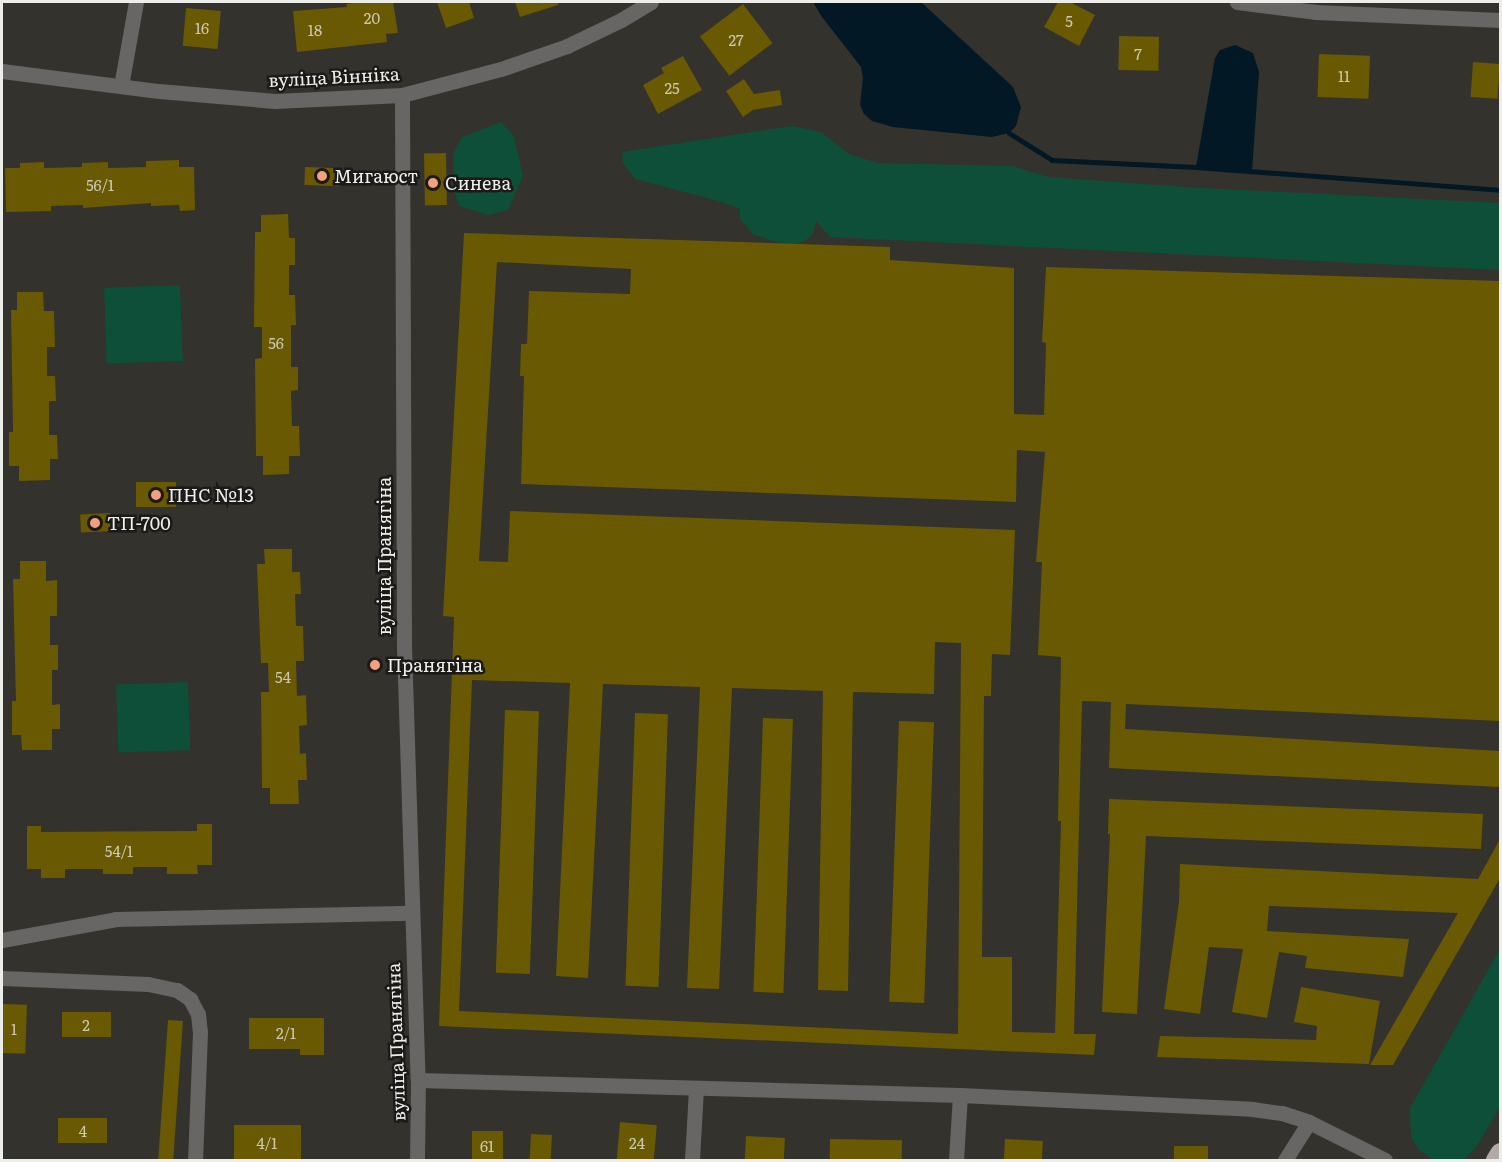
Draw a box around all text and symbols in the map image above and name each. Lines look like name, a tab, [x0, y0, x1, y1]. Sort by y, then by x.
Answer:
house number: 20	[364, 9, 380, 27]
house number: 5	[1065, 12, 1073, 30]
house number: 16	[195, 19, 209, 37]
house number: 18	[308, 21, 322, 39]
house number: 27	[728, 31, 744, 49]
house number: 7	[1134, 45, 1142, 63]
street label: вуліца Вінніка	[268, 63, 400, 91]
house number: 11	[1338, 67, 1350, 85]
house number: 25	[664, 79, 680, 97]
place label: Мигаюст	[334, 165, 418, 187]
marker: Мигаюст	[315, 169, 329, 183]
place label: Синева	[445, 172, 511, 194]
house number: 56/1	[86, 176, 114, 194]
marker: Синева	[426, 176, 440, 190]
house number: 56	[268, 334, 284, 352]
street label: вуліца Пранягіна	[373, 477, 395, 635]
place label: ПНС №13	[168, 484, 254, 506]
marker: ПНС №13	[149, 488, 163, 502]
place label: ТП-700	[107, 512, 171, 534]
marker: ТП-700	[88, 516, 102, 530]
place label: Пранягіна	[387, 654, 483, 676]
marker: Пранягіна	[368, 658, 382, 672]
house number: 54	[275, 668, 291, 686]
house number: 54/1	[105, 842, 133, 860]
street label: вуліца Пранягіна	[382, 962, 410, 1122]
house number: 2	[82, 1016, 90, 1034]
house number: 1	[11, 1020, 17, 1038]
house number: 2/1	[276, 1024, 296, 1042]
house number: 4	[79, 1122, 87, 1140]
house number: 4/1	[257, 1134, 277, 1152]
house number: 24	[629, 1134, 645, 1152]
house number: 61	[480, 1137, 494, 1155]

